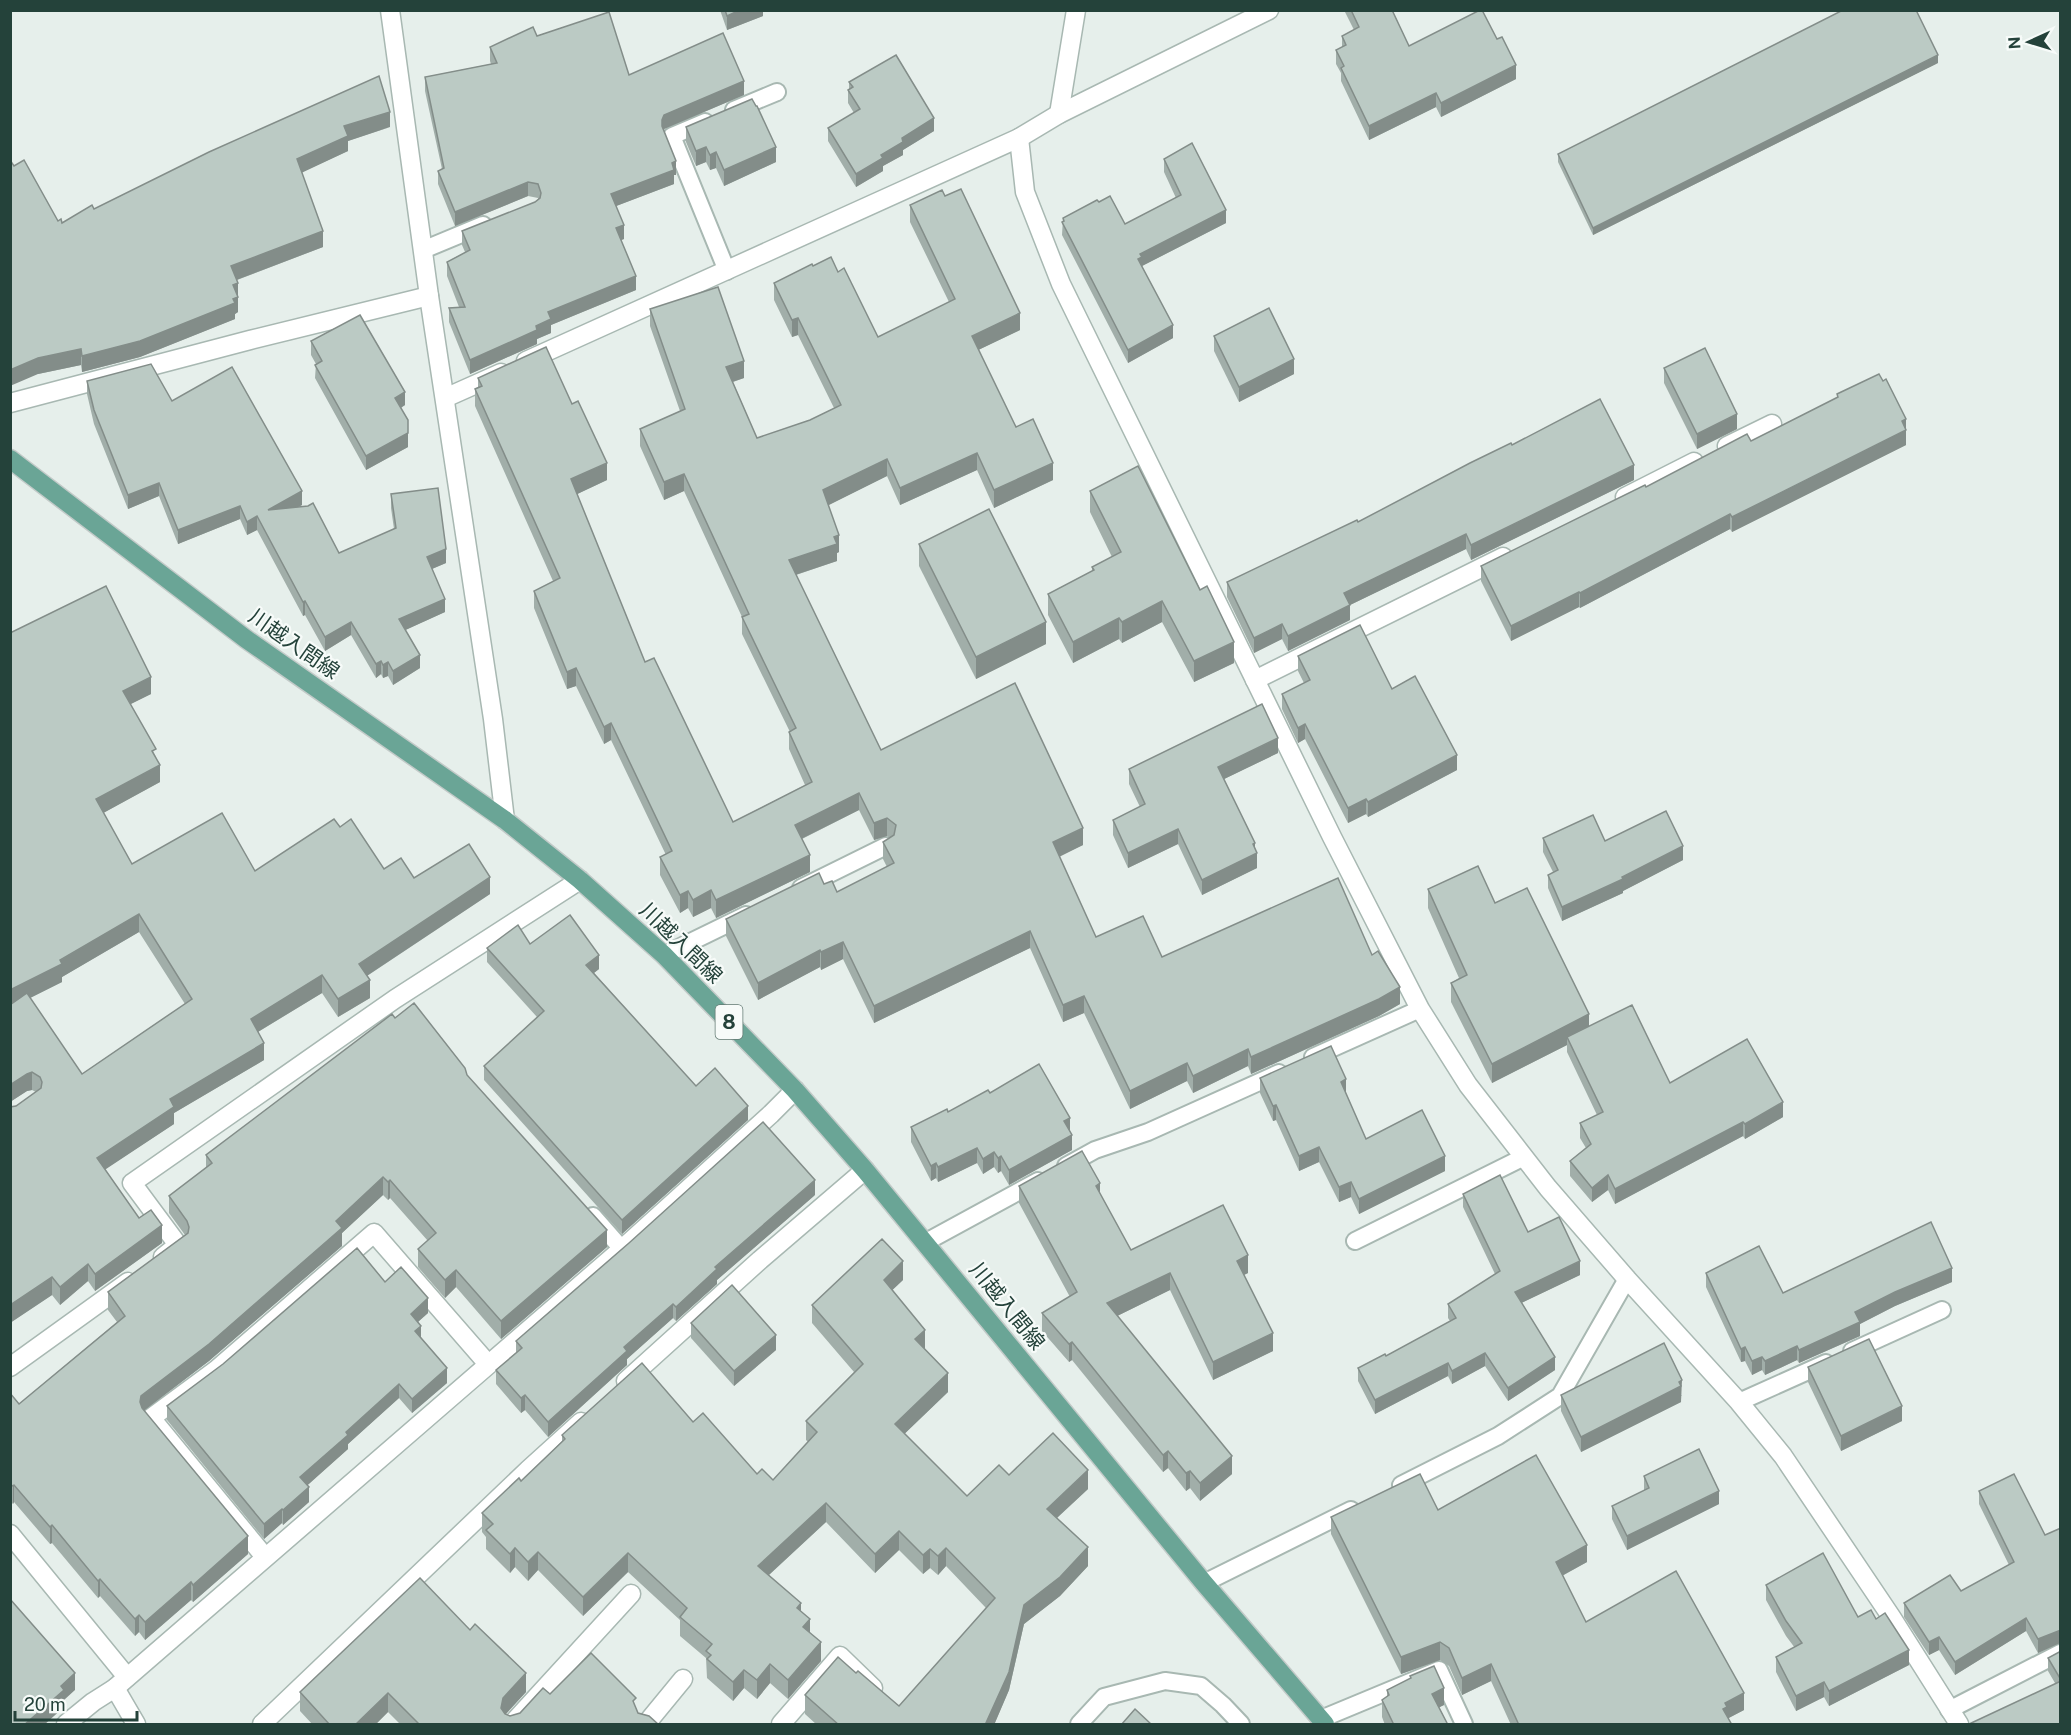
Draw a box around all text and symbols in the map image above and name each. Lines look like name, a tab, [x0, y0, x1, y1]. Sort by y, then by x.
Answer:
north arrow	[1999, 12, 2059, 72]
text: N	[2005, 36, 2024, 50]
street label: 川越入間線	[244, 603, 344, 684]
street label: 川越入間線	[635, 897, 728, 988]
road number: 8	[716, 1005, 742, 1039]
street label: 川越入間線	[965, 1257, 1050, 1354]
scale bar	[15, 1684, 136, 1722]
text: 20 m	[24, 1694, 66, 1715]

